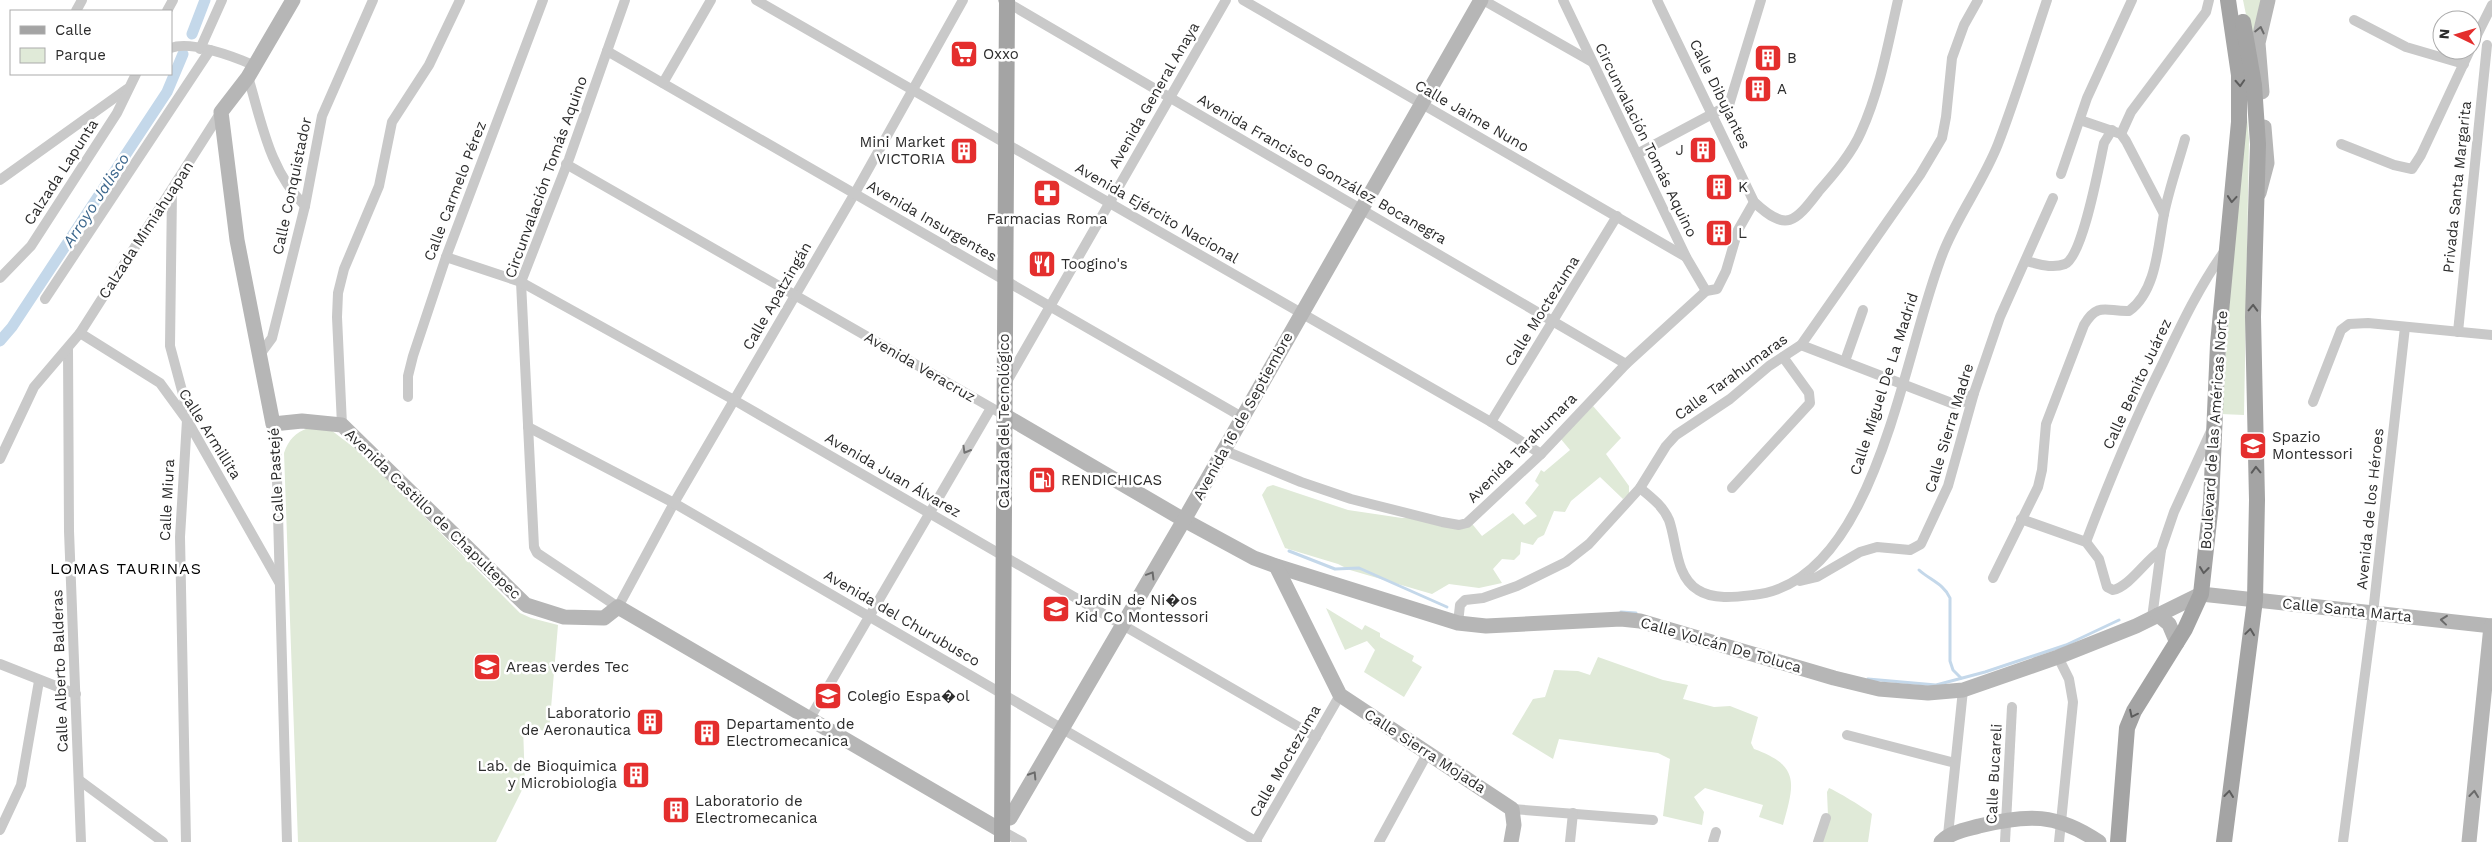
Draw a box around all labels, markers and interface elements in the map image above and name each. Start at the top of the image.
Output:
legend [10,10,172,75]
north arrow [2432,10,2482,60]
street label: Avenida General Anaya [1105,18,1203,171]
text: Calle [55,21,92,39]
one-way arrow [2254,25,2265,34]
text: N [2436,28,2452,40]
street label: Calle Dibujantes [1686,36,1754,152]
supermarket icon: Oxxo [949,39,979,69]
street label: Circunvalación Tomás Aquino [1591,40,1701,240]
building icon: B [1753,43,1783,73]
place label: Oxxo [983,45,1019,63]
text: Parque [55,46,106,64]
place label: B [1787,49,1797,67]
street label: Circunvalación Tomás Aquino [501,73,591,281]
building icon: A [1743,74,1773,104]
street label: Calle Jaime Nuno [1412,76,1532,156]
one-way arrow [2234,79,2245,87]
place label: A [1777,80,1787,98]
street label: Avenida Francisco González Bocanegra [1194,90,1450,248]
street label: Privada Santa Margarita [2439,100,2475,274]
street label: Calzada Lapunta [20,115,102,228]
street label: Calle Conquistador [269,116,315,256]
street label: Calle Carmelo Pérez [420,118,490,264]
place label: Mini Market VICTORIA [860,133,946,168]
building icon: J [1688,135,1718,165]
building icon: Mini Market VICTORIA [949,136,979,166]
place label: J [1676,141,1684,159]
water label: Arroyo Jalisco [58,150,133,251]
street label: Calzada Mimiahuapan [95,158,197,302]
street label: Avenida Ejército Nacional [1072,159,1242,267]
building icon: K [1704,172,1734,202]
street label: Avenida Insurgentes [864,176,1000,266]
pharmacy icon: Farmacias Roma [1032,178,1062,208]
place label: K [1738,178,1748,196]
one-way arrow [2227,195,2238,203]
place label: Farmacias Roma [986,210,1108,228]
building icon: L [1704,218,1734,248]
place label: L [1738,224,1747,242]
street label: Calle Apatzingán [739,239,815,353]
restaurant icon: Toogino's [1027,249,1057,279]
street label: Calle Moctezuma [1501,252,1584,370]
place label: Toogino's [1061,255,1128,273]
street label: Calle Miguel De La Madrid [1846,291,1922,477]
one-way arrow [2248,304,2258,312]
street label: Boulevard de las Américas Norte [2197,310,2231,550]
street label: Calle Benito Juárez [2099,316,2175,452]
street label: Avenida Veracruz [861,328,979,406]
street label: Avenida 16 de Septiembre [1189,329,1297,503]
street label: Calle Tarahumaras [1671,330,1791,424]
street label: Calzada del Tecnológico [995,333,1013,509]
street label: Calle Sierra Madre [1921,361,1977,495]
street label: Calle Armillita [175,385,245,483]
street label: Avenida Tarahumara [1463,389,1581,507]
street label: Avenida Castillo de Chapultepec [341,425,525,603]
street label: Calle Pastejé [265,427,287,523]
street label: Avenida de los Héroes [2353,427,2387,591]
place label: Spazio Montessori [2272,428,2353,463]
street label: Avenida Juan Álvarez [822,429,964,521]
school or university icon: Spazio Montessori [2238,431,2268,461]
one-way arrow [963,445,973,454]
street label: Calle Miura [156,458,178,542]
fuel station icon: RENDICHICAS [1027,465,1057,495]
one-way arrow [2250,466,2261,474]
place label: RENDICHICAS [1061,471,1162,489]
district label: LOMAS TAURINAS [50,559,202,578]
street label: Avenida del Churubusco [821,566,983,670]
one-way arrow [2199,567,2210,575]
one-way arrow [1145,571,1155,580]
street label: Calle Alberto Balderas [48,589,72,753]
place label: JardiN de Ni�os Kid Co Montessori [1075,591,1209,626]
school or university icon: JardiN de Ni�os Kid Co Montessori [1041,594,1071,624]
street label: Calle Santa Marta [2281,594,2413,626]
street label: Calle Volcán De Toluca [1639,613,1804,677]
one-way arrow [2439,615,2447,626]
one-way arrow [2244,628,2255,636]
school or university icon: Areas verdes Tec [472,652,502,682]
place label: Areas verdes Tec [506,658,629,676]
school or university icon: Colegio Espa�ol [813,681,843,711]
place label: Colegio Espa�ol [847,687,970,705]
street label: Calle Moctezuma [1246,701,1325,820]
place label: Laboratorio de Aeronautica [521,704,632,739]
street label: Calle Sierra Mojada [1361,705,1490,797]
building icon: Laboratorio de Aeronautica [635,707,665,737]
one-way arrow [2129,709,2139,718]
place label: Departamento de Electromecanica [726,715,854,750]
building icon: Departamento de Electromecanica [692,718,722,748]
street label: Calle Bucareli [1982,723,2006,825]
place label: Lab. de Bioquimica y Microbiologia [478,757,618,792]
building icon: Lab. de Bioquimica y Microbiologia [621,760,651,790]
one-way arrow [1027,771,1037,780]
one-way arrow [2223,789,2234,797]
one-way arrow [2468,789,2479,797]
place label: Laboratorio de Electromecanica [695,792,818,827]
building icon: Laboratorio de Electromecanica [661,795,691,825]

